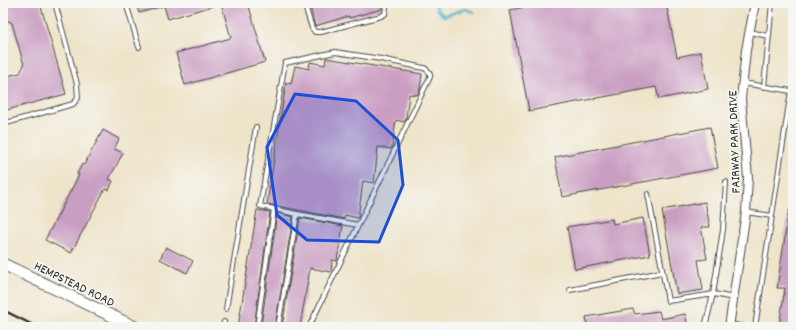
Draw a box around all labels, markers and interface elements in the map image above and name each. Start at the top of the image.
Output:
street label: FAIRWAY PARK DRIVE [724,90,747,194]
street label: HEMPSTEAD ROAD [31,258,118,313]

